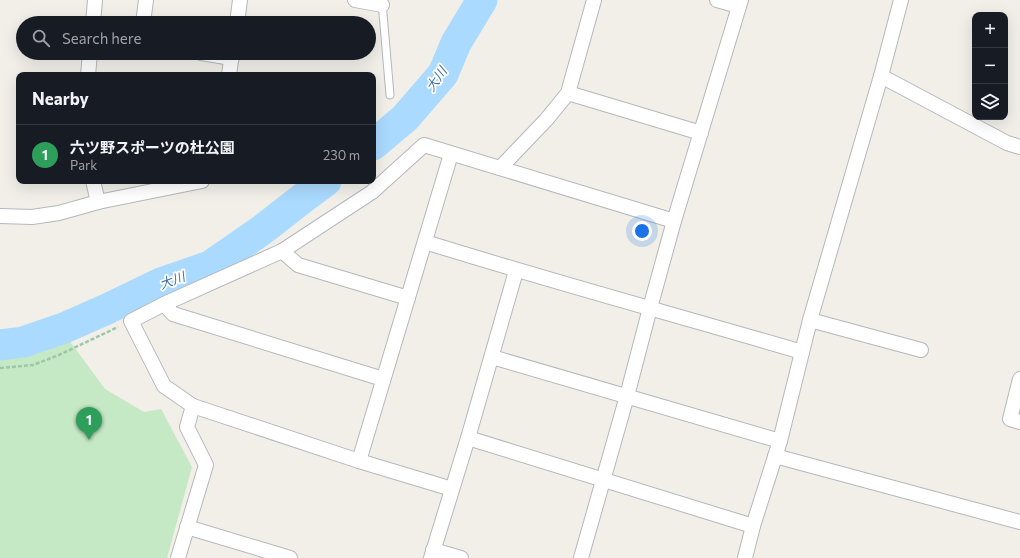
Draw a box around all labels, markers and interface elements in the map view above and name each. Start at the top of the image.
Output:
map controls [972,12,1008,120]
button: + [972,12,1008,48]
search box [16,16,376,60]
icon: search [30,27,52,49]
text: Search here [62,29,141,47]
button: − [972,48,1008,84]
water label: 大川 [422,62,451,94]
button: layers [972,84,1008,120]
text: Nearby [32,88,89,109]
text: 六ツ野スポーツの杜公園 [70,138,235,156]
text: 1 [42,147,48,163]
text: 230 m [323,147,360,163]
text: Park [70,157,97,173]
your location [632,221,652,241]
water label: 大川 [157,267,189,292]
pin: 1 [76,407,102,440]

